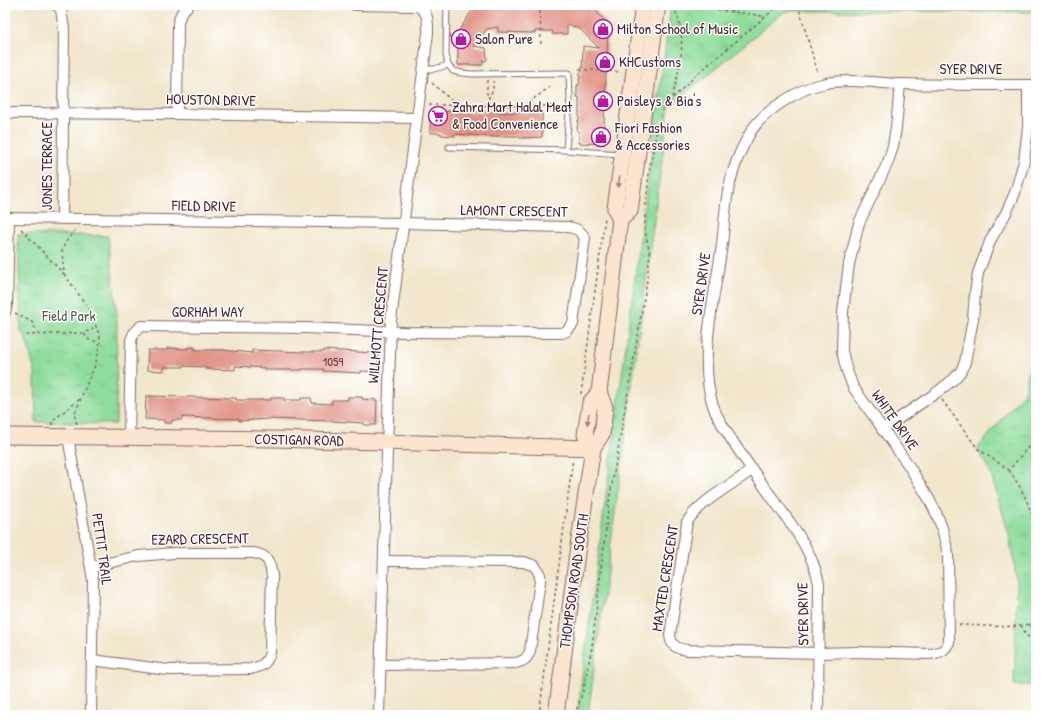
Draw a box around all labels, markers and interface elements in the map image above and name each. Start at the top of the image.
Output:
shop icon: Milton School of Music [592,18,614,40]
place label: Milton School of Music [617,18,738,39]
shop icon: Salon Pure [450,28,472,50]
place label: Salon Pure [475,28,533,49]
shop icon: KHCustoms [594,51,616,73]
place label: KHCustoms [619,51,681,72]
street label: SYER DRIVE [940,58,1003,79]
street label: HOUSTON DRIVE [166,88,256,111]
shop icon: Paisleys & Bia's [592,90,614,112]
place label: Paisleys & Bia's [617,90,701,111]
place label: Zahra Mart Halal Meat & Food Convenience [452,96,573,134]
supermarket icon: Zahra Mart Halal Meat & Food Convenience [427,105,449,127]
place label: Fiori Fashion & Accessories [614,117,690,155]
street label: JONES TERRACE [36,121,57,210]
shop icon: Fiori Fashion & Accessories [590,126,612,148]
one-way arrow [616,176,622,188]
street label: FIELD DRIVE [171,194,237,217]
street label: LAMONT CRESCENT [460,199,569,222]
street label: SYER DRIVE [686,251,715,317]
street label: WILLMOTT CRESCENT [362,265,393,384]
street label: GORHAM WAY [172,301,244,322]
park label: Field Park [41,305,96,326]
house number: 1059 [323,352,344,370]
street label: WHITE DRIVE [867,385,924,454]
one-way arrow [585,413,591,425]
street label: COSTIGAN ROAD [254,428,345,451]
street label: PETTIT TRAIL [87,512,118,587]
street label: THOMPSON ROAD SOUTH [554,512,593,650]
street label: MAXTED CRESCENT [646,522,683,633]
street label: EZARD CRESCENT [151,527,250,550]
street label: SYER DRIVE [791,582,814,646]

